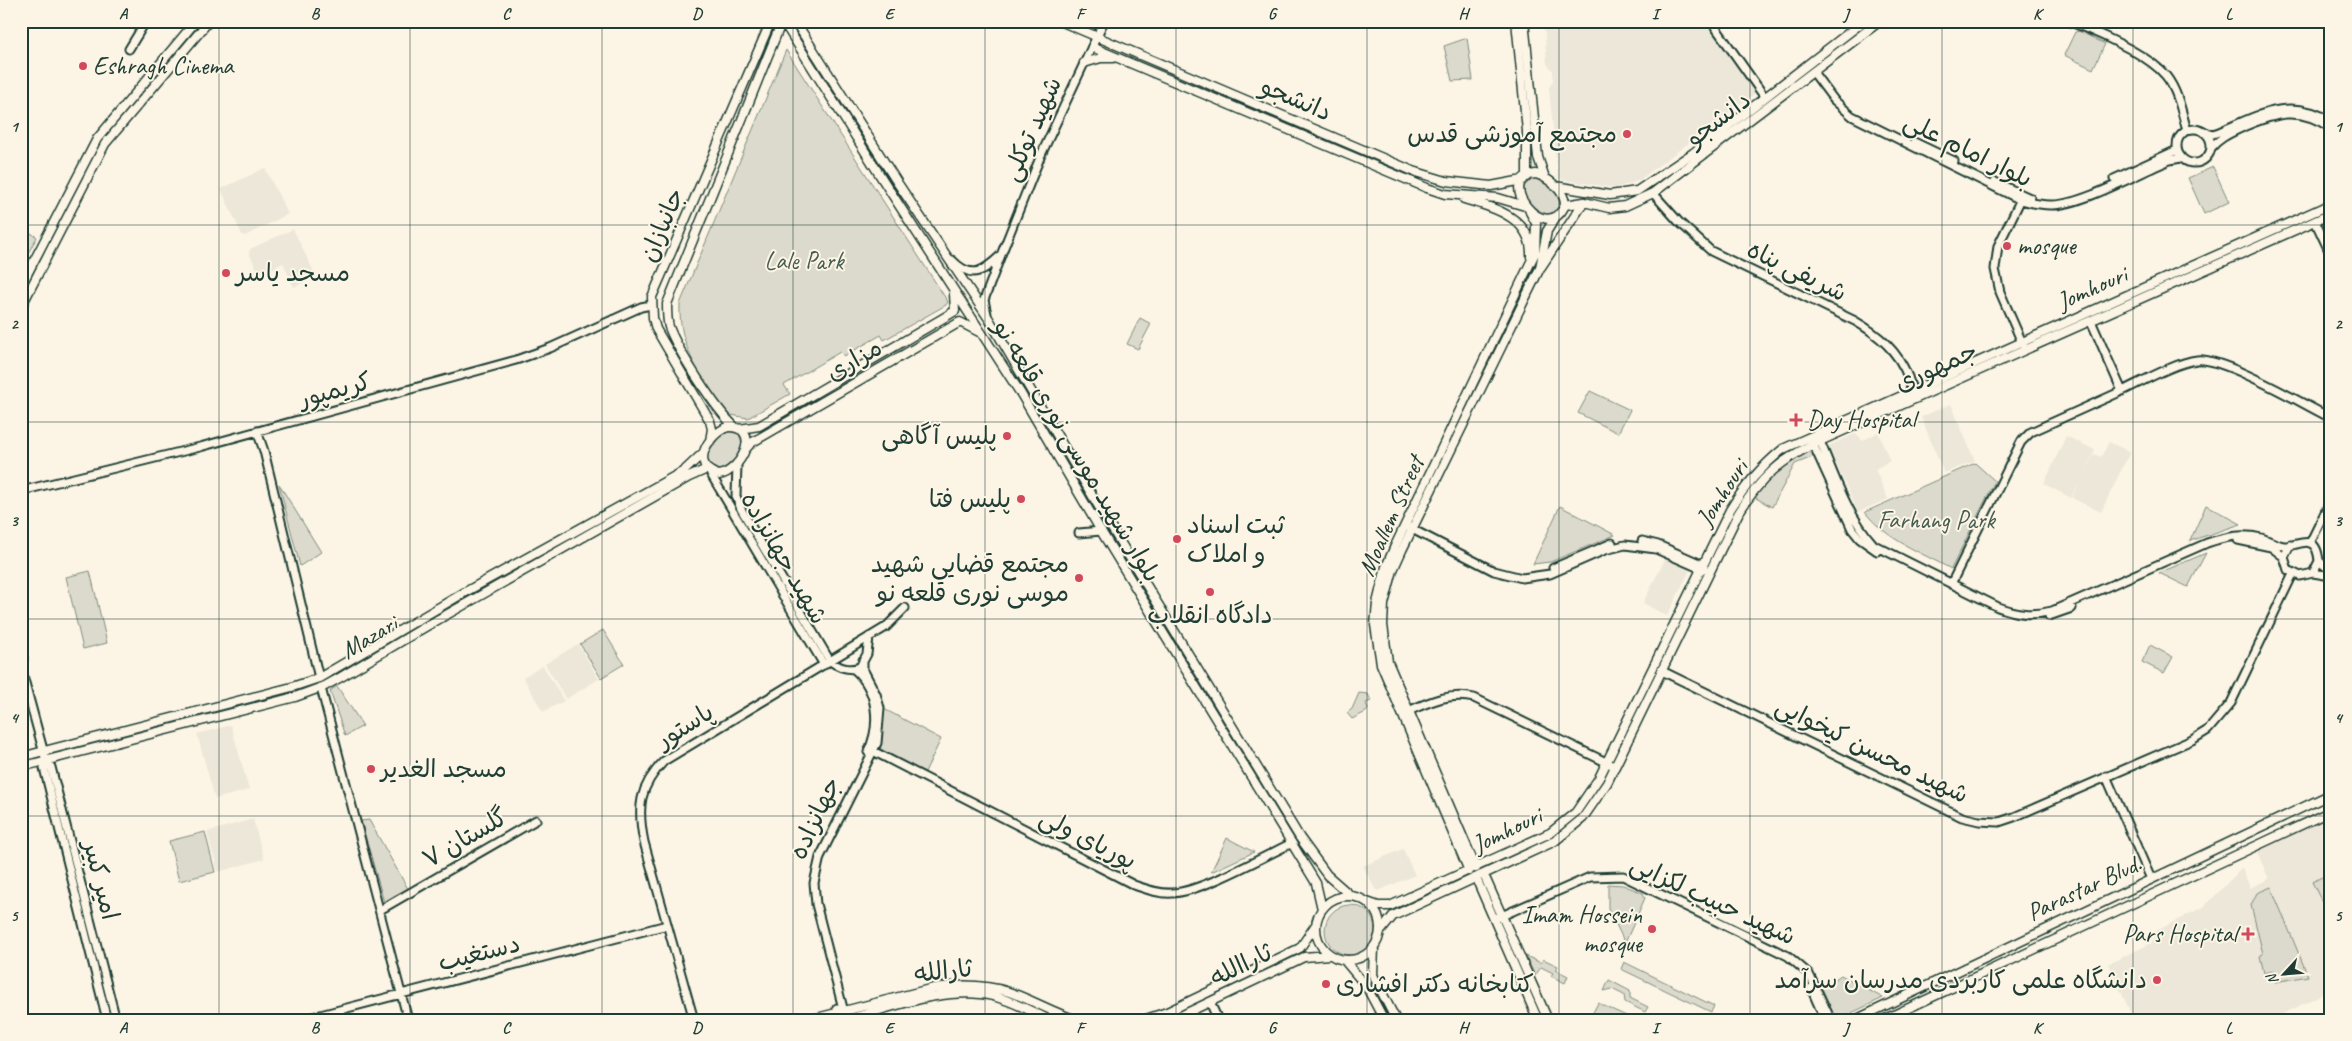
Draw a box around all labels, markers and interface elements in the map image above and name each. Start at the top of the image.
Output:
text: A [119,4,129,24]
text: B [311,4,321,24]
text: C [502,4,512,24]
text: D [692,4,703,24]
text: E [885,4,896,24]
text: F [1076,4,1087,24]
text: G [1268,4,1278,24]
text: H [1458,4,1470,24]
text: I [1652,4,1662,24]
text: J [1842,4,1851,24]
text: K [2033,4,2045,24]
text: L [2226,4,2234,24]
place label: Eshragh Cinema [93,50,235,82]
marker: Eshragh Cinema [77,60,89,72]
street label: دانشجو [1255,69,1336,128]
street label: شهید توکلی [995,72,1069,186]
street label: دانشجو [1678,84,1757,155]
street label: بلوار امام علی [1898,105,2037,197]
text: 1 [10,117,19,137]
text: 1 [2334,117,2343,137]
place label: مجتمع آموزشی قدس [1407,118,1617,151]
marker: مجتمع آموزشی قدس [1621,128,1633,140]
street label: جانبازان [632,183,692,267]
place label: mosque [2017,230,2078,262]
street label: شریفی پناه [1742,233,1852,309]
marker: mosque [2001,240,2013,252]
park label: Lale Park [765,245,845,277]
place label: مسجد یاسر [234,257,350,289]
street label: Jomhouri [2051,257,2135,318]
marker: مسجد یاسر [220,267,232,279]
street label: بلوار شهید موسی نوری قلعه نو [985,312,1168,588]
text: 2 [10,314,19,334]
text: 2 [2334,314,2343,334]
street label: مزاری [820,331,888,389]
street label: جمهوری [1890,335,1982,399]
street label: کریمپور [293,365,375,415]
place label: Day Hospital [1807,404,1920,436]
marker: Day Hospital [1789,413,1803,427]
place label: پلیس آگاهی [881,420,997,452]
marker: پلیس آگاهی [1001,430,1013,442]
street label: Moallem Street [1350,448,1433,581]
street label: Jomhouri [1688,451,1757,533]
place label: پلیس فتا [929,483,1011,515]
street label: شهید جهانزاده [733,486,835,630]
marker: پلیس فتا [1015,493,1027,505]
park label: Farhang Park [1877,504,1996,536]
place label: ثبت اسناد و املاک [1187,509,1285,570]
text: 3 [10,511,19,531]
text: 3 [2334,511,2343,531]
marker: ثبت اسناد و املاک [1171,533,1183,545]
place label: مجتمع قضایی شهید موسی نوری قلعه نو [871,548,1069,609]
marker: مجتمع قضایی شهید موسی نوری قلعه نو [1073,572,1085,584]
marker: دادگاه انقلاب [1204,586,1216,598]
place label: دادگاه انقلاب [1147,599,1273,631]
street label: Mazari [335,606,406,666]
street label: شهید محسن کیخوایی [1770,689,1974,811]
street label: پاستور [649,696,720,757]
text: 4 [10,708,19,728]
text: 4 [2334,708,2343,728]
place label: مسجد الغدیر [379,753,507,785]
marker: مسجد الغدیر [365,763,377,775]
street label: جهانزاده [782,771,848,865]
street label: Jomhouri [1466,798,1550,861]
street label: گلستان ۷ [416,801,514,875]
street label: پوریای ولی [1034,801,1142,877]
street label: امیر کبیر [75,835,126,923]
street label: شهید حبیب لکزایی [1625,848,1801,952]
street label: Parastar Blvd. [2022,848,2147,928]
place label: Imam Hossein mosque [1522,899,1644,960]
text: 5 [11,906,20,926]
text: 5 [2335,906,2344,926]
place label: Pars Hospital [2123,918,2242,950]
marker: Imam Hossein mosque [1646,923,1658,935]
street label: دستغیب [435,927,523,979]
marker: Pars Hospital [2241,927,2255,941]
street label: ثاراالله [1205,936,1278,994]
north arrow [2260,948,2310,998]
street label: ثارالله [912,952,974,990]
place label: دانشگاه علمی کاربردی مدرسان سرآمد [1774,964,2147,996]
place label: کتابخانه دکتر افشاری [1336,968,1534,1000]
text: N [2262,970,2282,987]
marker: دانشگاه علمی کاربردی مدرسان سرآمد [2151,974,2163,986]
marker: کتابخانه دکتر افشاری [1320,978,1332,990]
text: A [119,1018,129,1038]
text: B [311,1018,321,1038]
text: C [502,1018,512,1038]
text: D [692,1018,703,1038]
text: E [885,1018,896,1038]
text: F [1076,1018,1087,1038]
text: G [1268,1018,1278,1038]
text: H [1458,1018,1470,1038]
text: I [1652,1018,1662,1038]
text: J [1842,1018,1851,1038]
text: K [2033,1018,2045,1038]
text: L [2226,1018,2234,1038]

